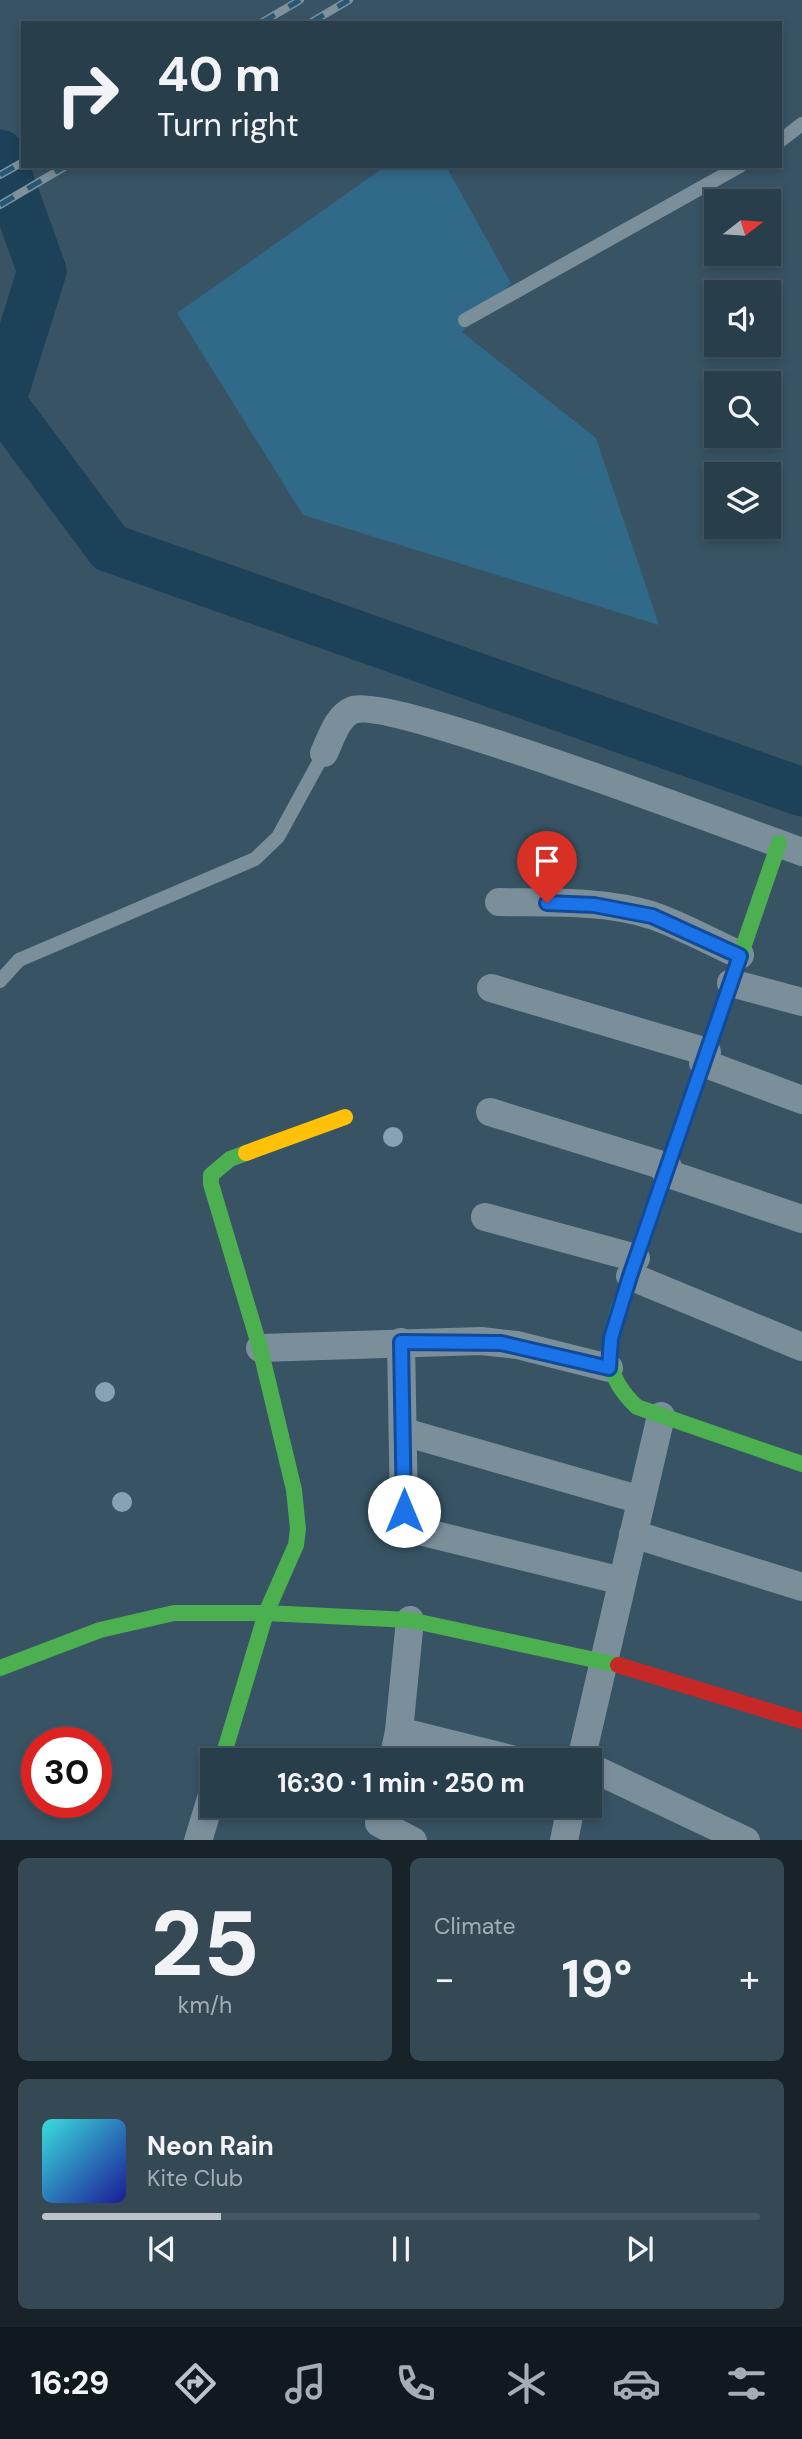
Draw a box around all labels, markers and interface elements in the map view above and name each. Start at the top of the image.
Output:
text: 40 m [157,42,281,106]
icon: right [42,49,133,140]
text: Turn right [157,104,299,146]
north arrow [704,189,780,266]
map controls [704,189,781,539]
button: sound [704,280,781,357]
button: search [704,371,781,448]
button: layers [704,462,781,539]
pin [517,831,577,903]
icon: arrive [528,842,566,880]
position arrow [367,1474,441,1548]
speed limit sign: 30 [21,1727,112,1818]
text: 16:30 · 1 min · 250 m [277,1766,525,1800]
text: 25 [150,1885,260,2003]
text: Climate [434,1911,516,1941]
text: 19° [562,1945,632,2013]
text: − [434,1954,455,2004]
text: + [739,1954,760,2004]
text: km/h [178,1990,232,2020]
text: Neon Rain [147,2129,274,2163]
text: Kite Club [147,2163,243,2193]
icon: previous [143,2230,181,2268]
icon: pause [382,2230,420,2268]
icon: next [621,2230,659,2268]
icon: directions [171,2359,220,2408]
icon: music [281,2359,330,2408]
icon: phone [391,2359,440,2408]
icon: climate [502,2359,551,2408]
icon: car [612,2359,661,2408]
icon: filters [722,2359,771,2408]
text: 16:29 [31,2362,109,2404]

